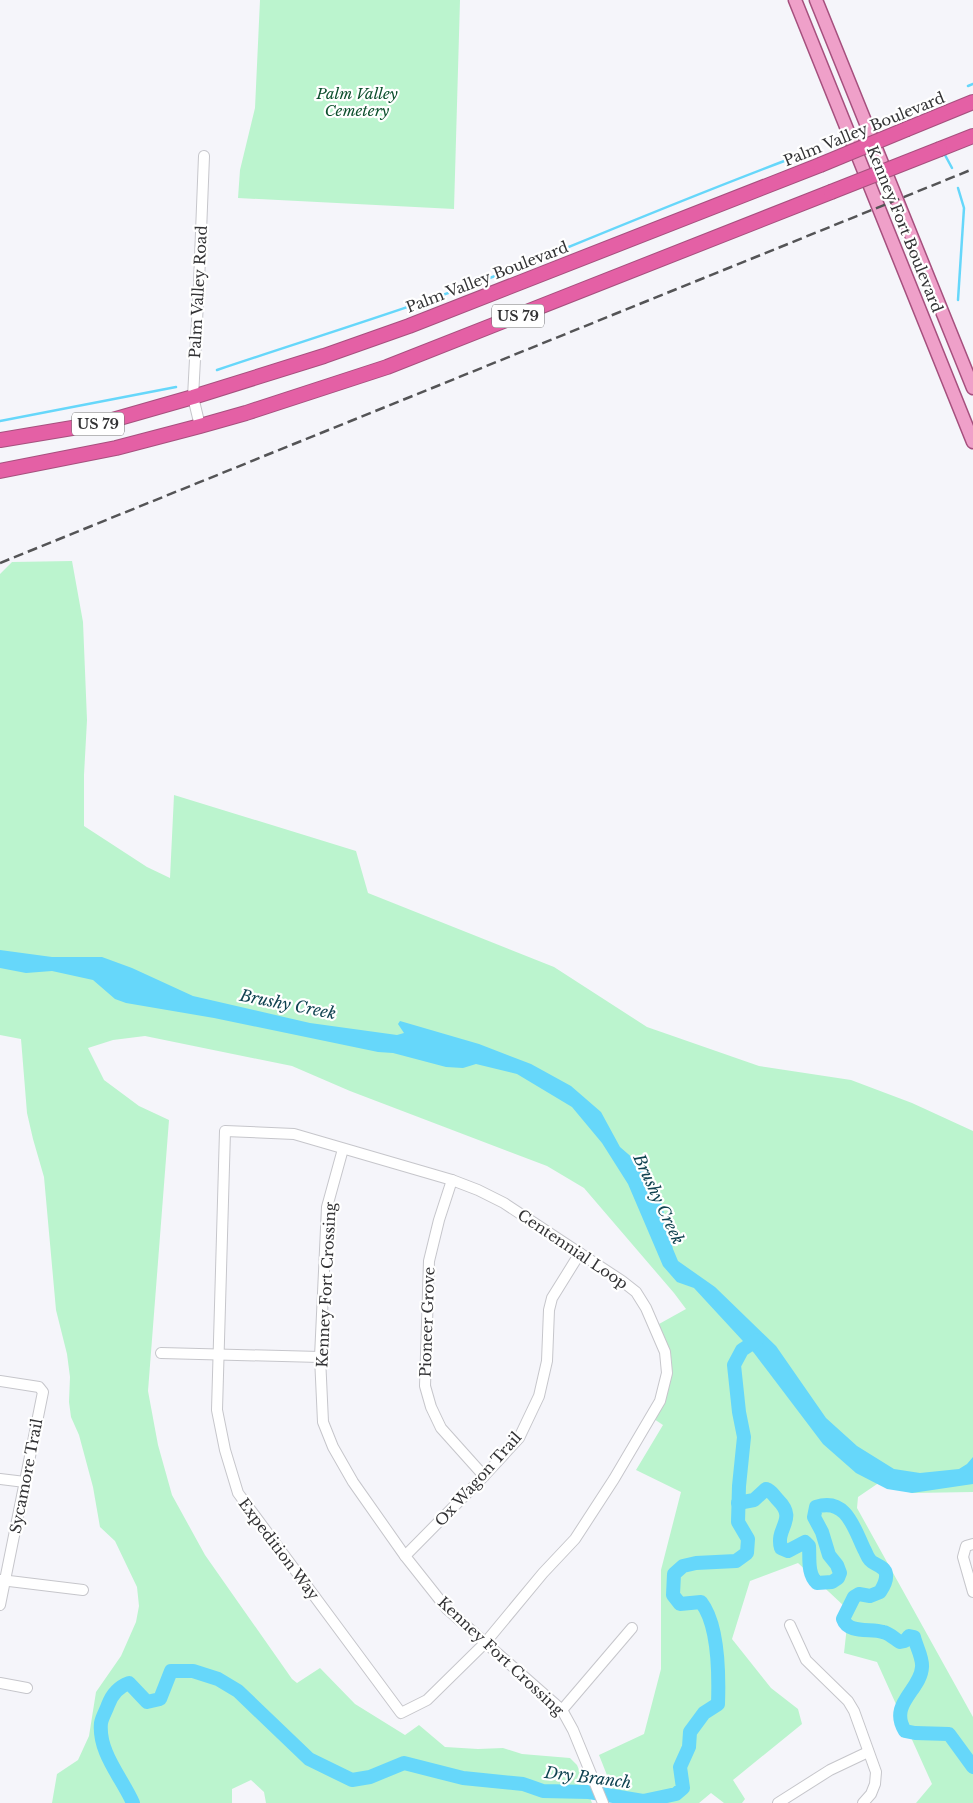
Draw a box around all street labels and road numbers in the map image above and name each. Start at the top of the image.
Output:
street label: Palm Valley Boulevard [781,88,947,170]
street label: Kenney Fort Boulevard [863,143,947,315]
street label: Palm Valley Road [185,225,211,359]
street label: Palm Valley Boulevard [403,237,571,317]
road number: US 79 [492,304,544,328]
road number: US 79 [72,412,124,436]
street label: Kenney Fort Crossing [312,1201,340,1368]
street label: Centennial Loop [514,1205,632,1293]
street label: Pioneer Grove [416,1266,438,1378]
street label: Sycamore Trail [6,1417,46,1535]
street label: Ox Wagon Trail [431,1428,525,1530]
street label: Expedition Way [235,1494,324,1604]
street label: Kenney Fort Crossing [434,1593,569,1720]

